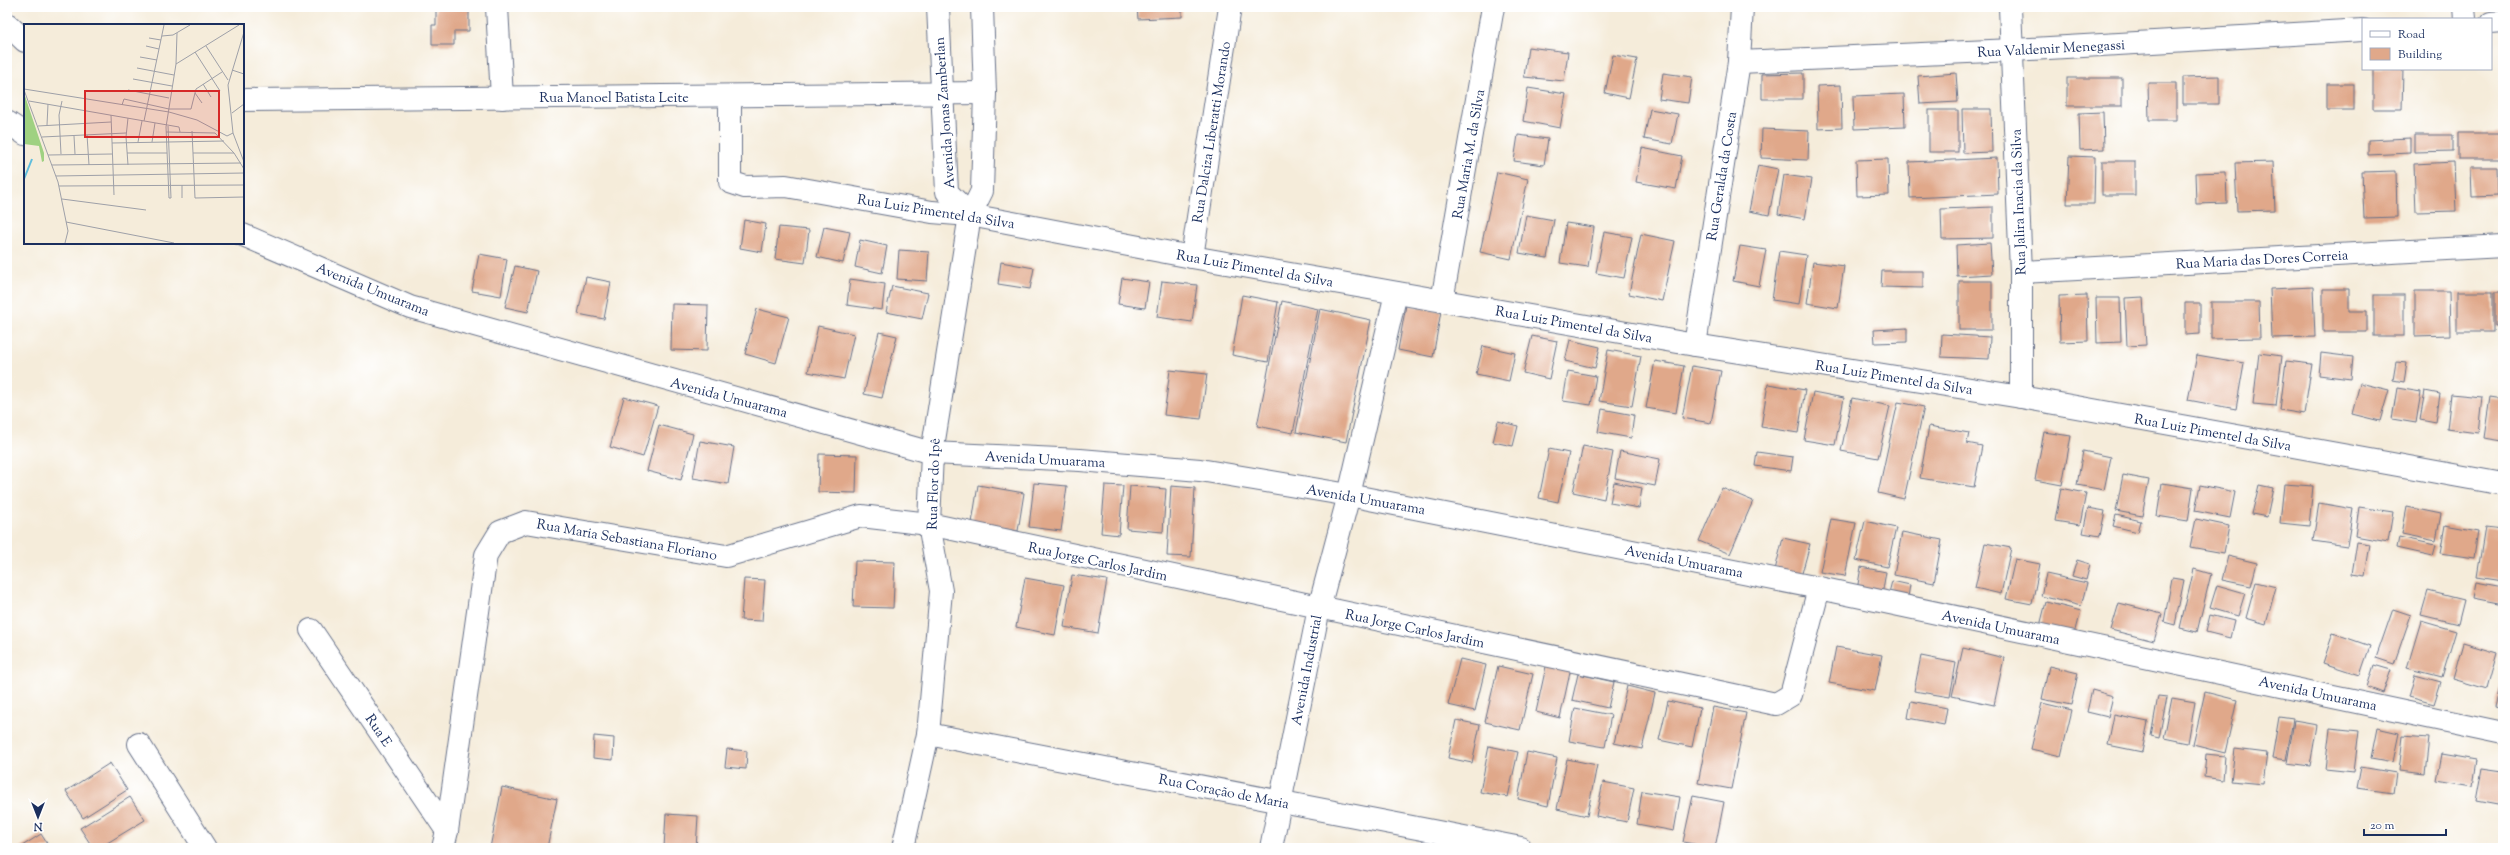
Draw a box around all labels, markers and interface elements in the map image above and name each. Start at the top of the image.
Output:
legend [2362,18,2492,70]
inset map [24,24,244,244]
text: Road [2398,26,2425,44]
street label: Avenida Jonas Zamberlan [931,36,961,190]
street label: Rua Valdemir Menegassi [1977,36,2126,64]
street label: Rua Dalciza Liberatti Morando [1189,40,1237,225]
text: Building [2398,46,2442,64]
street label: Rua Maria M. da Silva [1449,87,1491,221]
street label: Rua Manoel Batista Leite [539,89,689,109]
street label: Rua Geralda da Costa [1703,110,1743,242]
street label: Rua Jalira Inacia da Silva [2007,128,2033,275]
street label: Rua Luiz Pimentel da Silva [856,191,1016,235]
street label: Rua Luiz Pimentel da Silva [1175,246,1335,294]
street label: Rua Maria das Dores Correia [2175,246,2349,276]
street label: Avenida Umuarama [313,259,432,323]
street label: Rua Luiz Pimentel da Silva [1494,302,1654,350]
street label: Rua Luiz Pimentel da Silva [1814,357,1974,401]
street label: Avenida Umuarama [668,374,790,424]
street label: Rua Luiz Pimentel da Silva [2133,410,2293,458]
street label: Rua Flor do Ipê [923,438,947,530]
street label: Avenida Umuarama [984,448,1106,474]
street label: Avenida Umuarama [1305,481,1427,521]
street label: Rua Maria Sebastiana Floriano [535,515,719,567]
street label: Rua Jorge Carlos Jardim [1026,538,1169,588]
street label: Avenida Umuarama [1623,542,1745,584]
street label: Rua Jorge Carlos Jardim [1343,605,1486,655]
street label: Avenida Umuarama [1940,607,2062,651]
street label: Avenida Industrial [1287,613,1328,727]
street label: Avenida Umuarama [2257,673,2379,717]
street label: Rua E [359,711,396,752]
street label: Rua Coração de Maria [1157,771,1291,816]
north arrow [18,797,58,837]
scale bar [2364,811,2446,837]
text: 20 m [2370,817,2395,835]
text: N [33,818,43,834]

